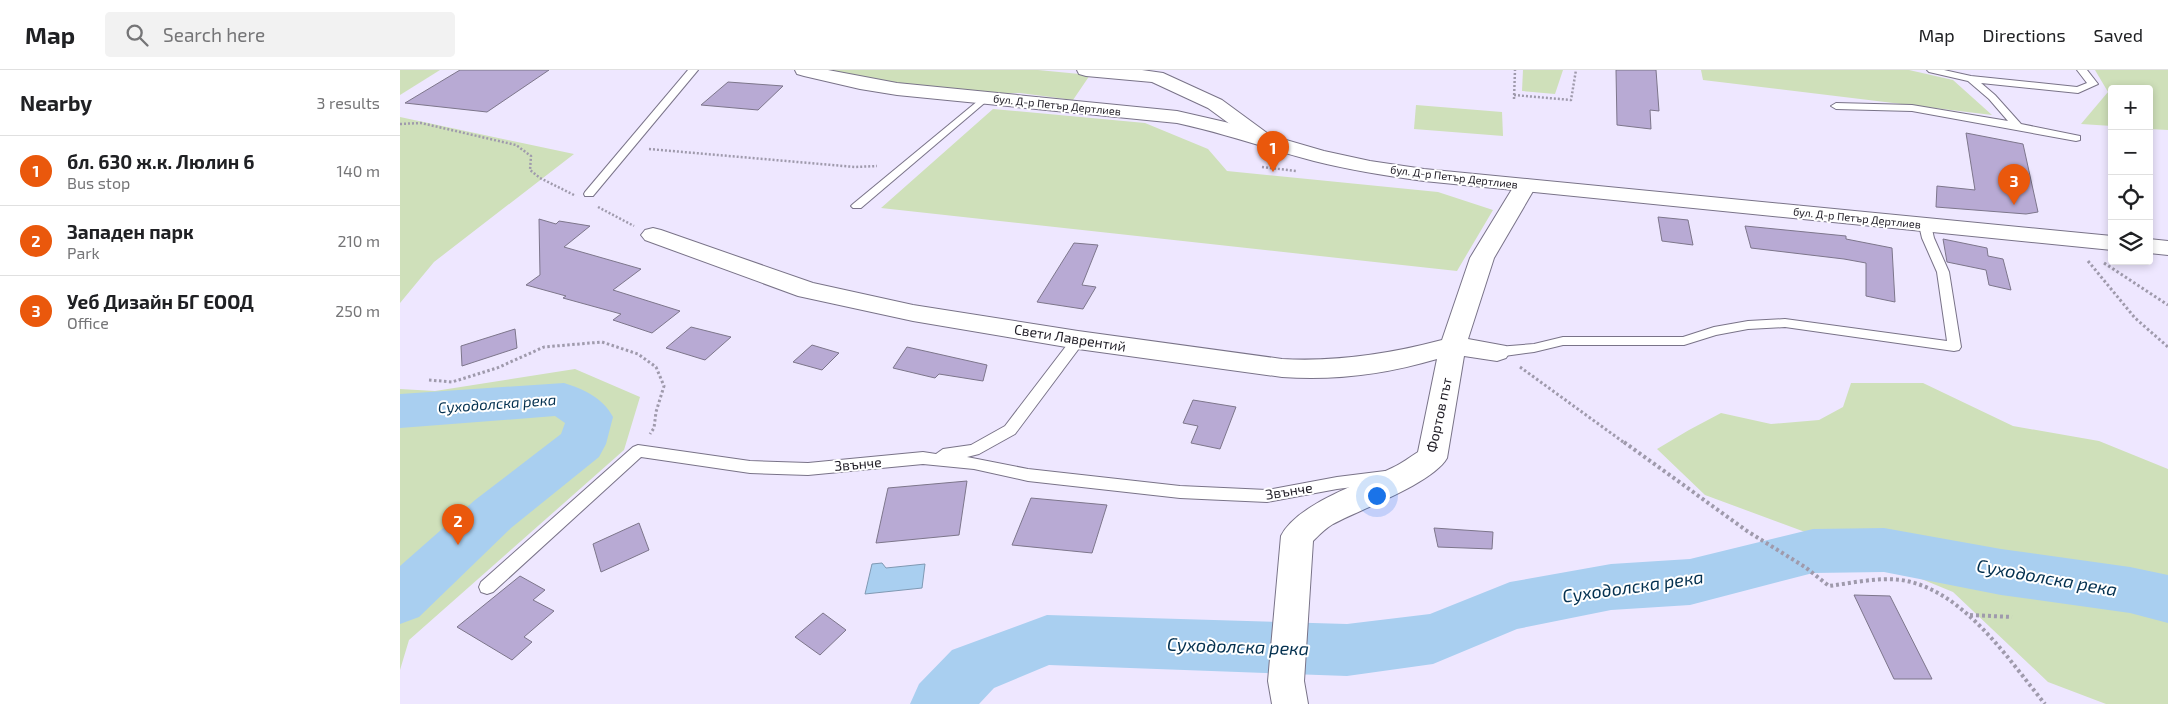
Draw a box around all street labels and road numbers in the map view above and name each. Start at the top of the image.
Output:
street label: бул. Д-р Петър Дертлиев [992,91,1122,119]
street label: бул. Д-р Петър Дертлиев [1389,162,1519,192]
street label: бул. Д-р Петър Дертлиев [1792,204,1922,232]
street label: Свети Лаврентий [1013,320,1127,355]
street label: Фортов път [1422,376,1455,454]
street label: Звънче [834,453,882,474]
street label: Звънче [1264,478,1314,503]

